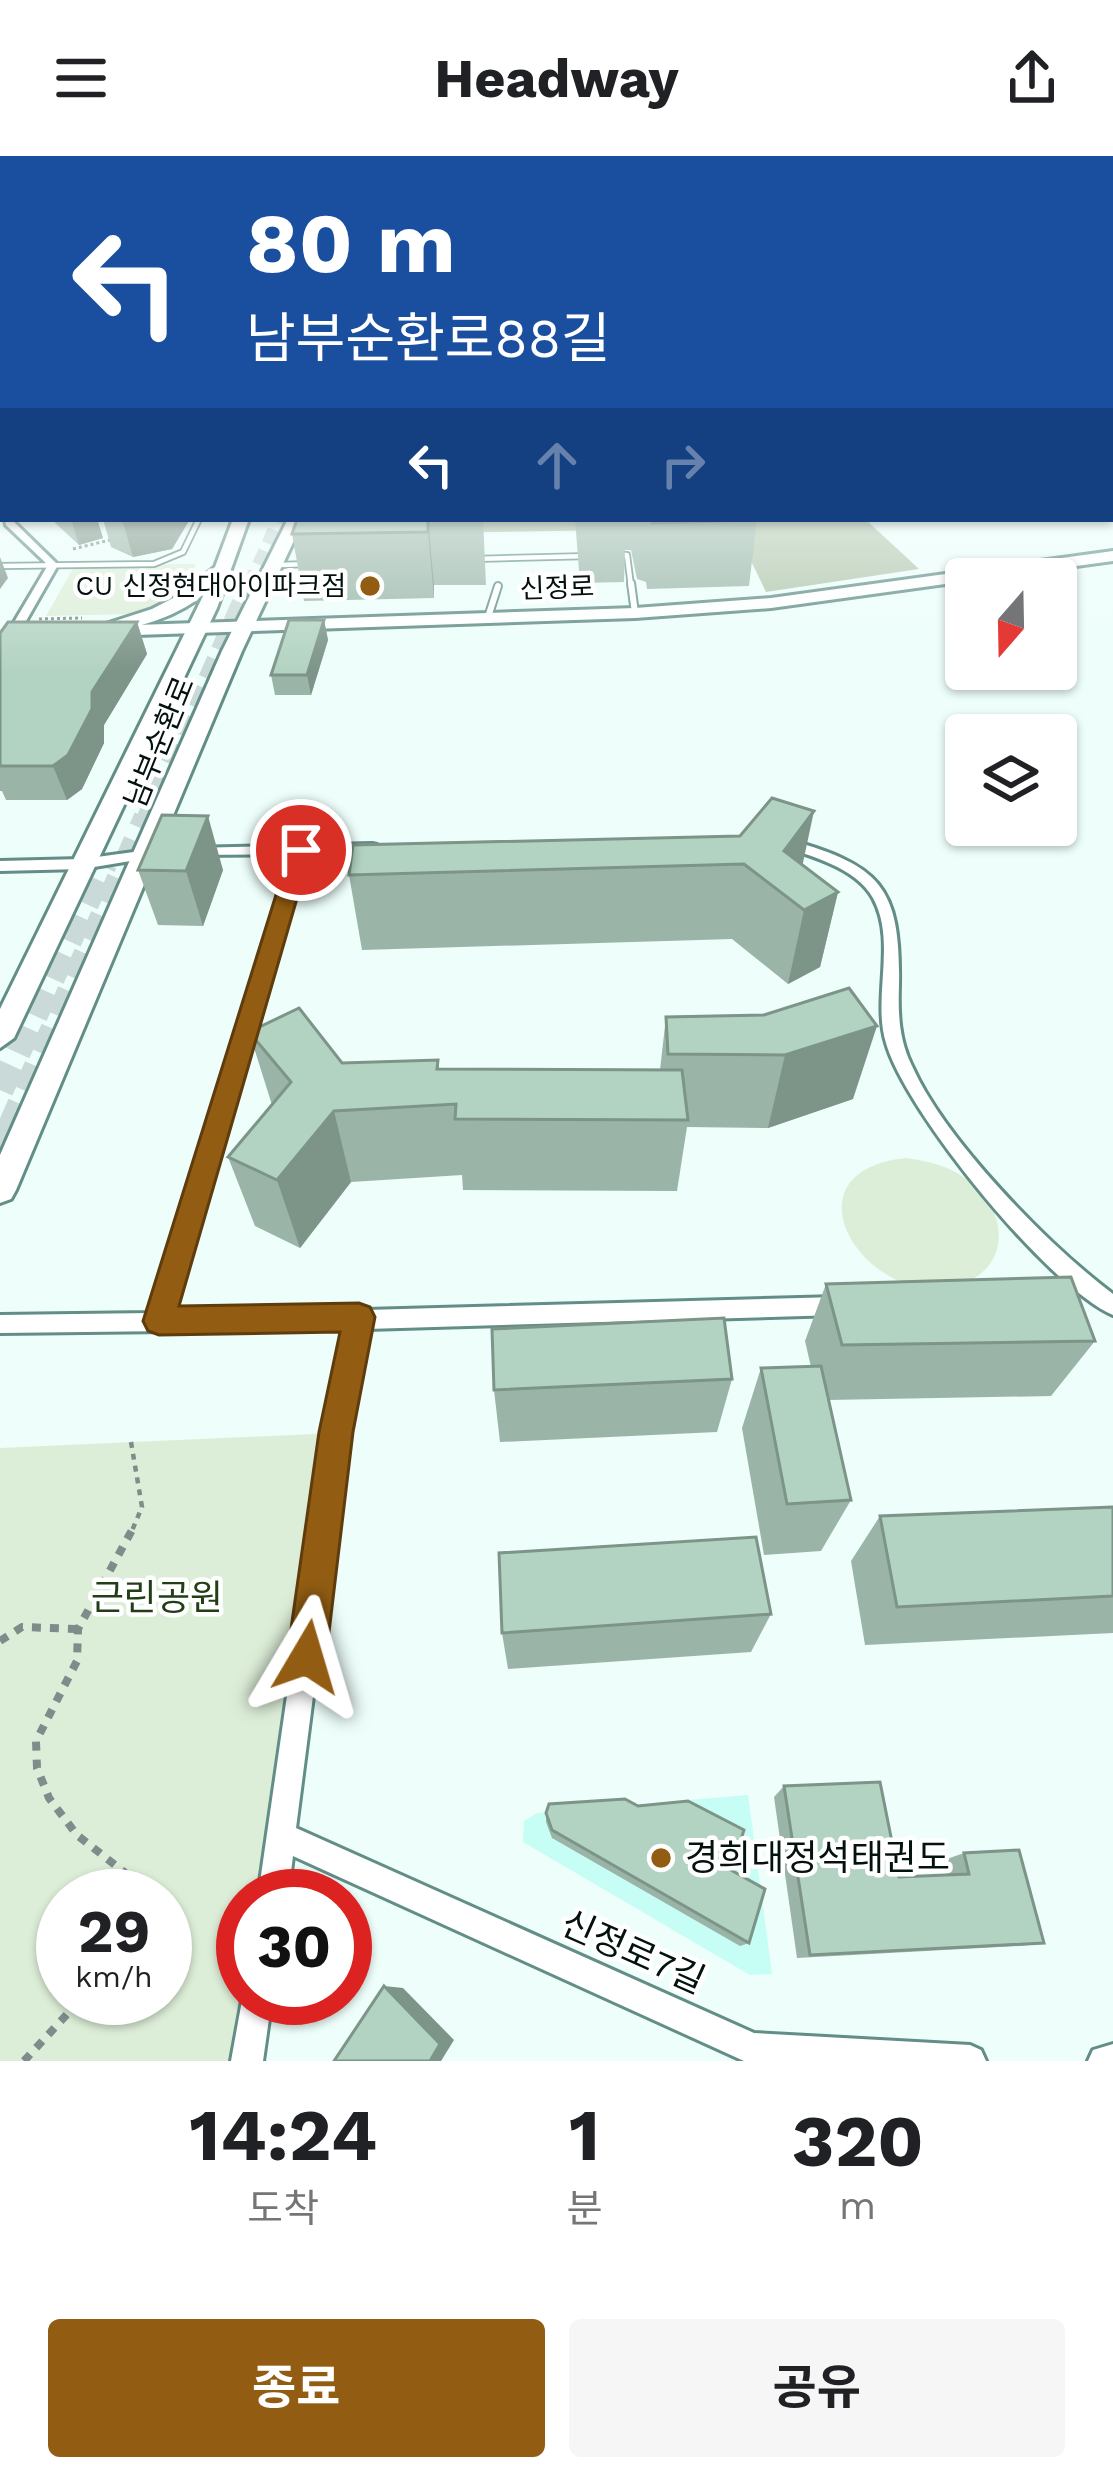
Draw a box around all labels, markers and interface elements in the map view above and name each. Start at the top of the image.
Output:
icon: menu [48,45,114,111]
icon: share [999,45,1065,111]
text: Headway [434,47,679,110]
text: 80 m [246,194,456,292]
icon: left [48,204,204,360]
text: 남부순환로88길 [246,307,611,370]
icon: left [398,432,464,498]
icon: ahead [524,432,590,498]
icon: right [650,432,716,498]
north arrow [945,558,1077,690]
map controls [945,558,1077,846]
place label: CU 신정현대아이파크점 [76,570,346,602]
street label: 신정로 [519,571,595,605]
marker: CU 신정현대아이파크점 [357,573,383,599]
street label: 남부순환로 [117,671,201,813]
button: layers [945,714,1077,846]
pin [250,799,352,901]
icon: arrive [268,817,334,883]
park label: 근린공원 [91,1577,223,1619]
position arrow [244,1594,370,1720]
place label: 경희대정석태권도 [685,1837,950,1879]
marker: 경희대정석태권도 [648,1845,674,1871]
speed limit sign: 30 [216,1869,372,2025]
text: 29 [78,1896,150,1967]
street label: 신정로7길 [555,1902,711,2002]
text: km/h [75,1959,153,1994]
text: 14:24 [189,2093,377,2177]
text: 1 [569,2093,600,2177]
text: 320 [792,2099,924,2183]
text: m [839,2183,876,2228]
text: 도착 [247,2186,319,2231]
text: 분 [566,2186,602,2231]
button: 종료 [48,2319,545,2457]
button: 공유 [569,2319,1065,2457]

